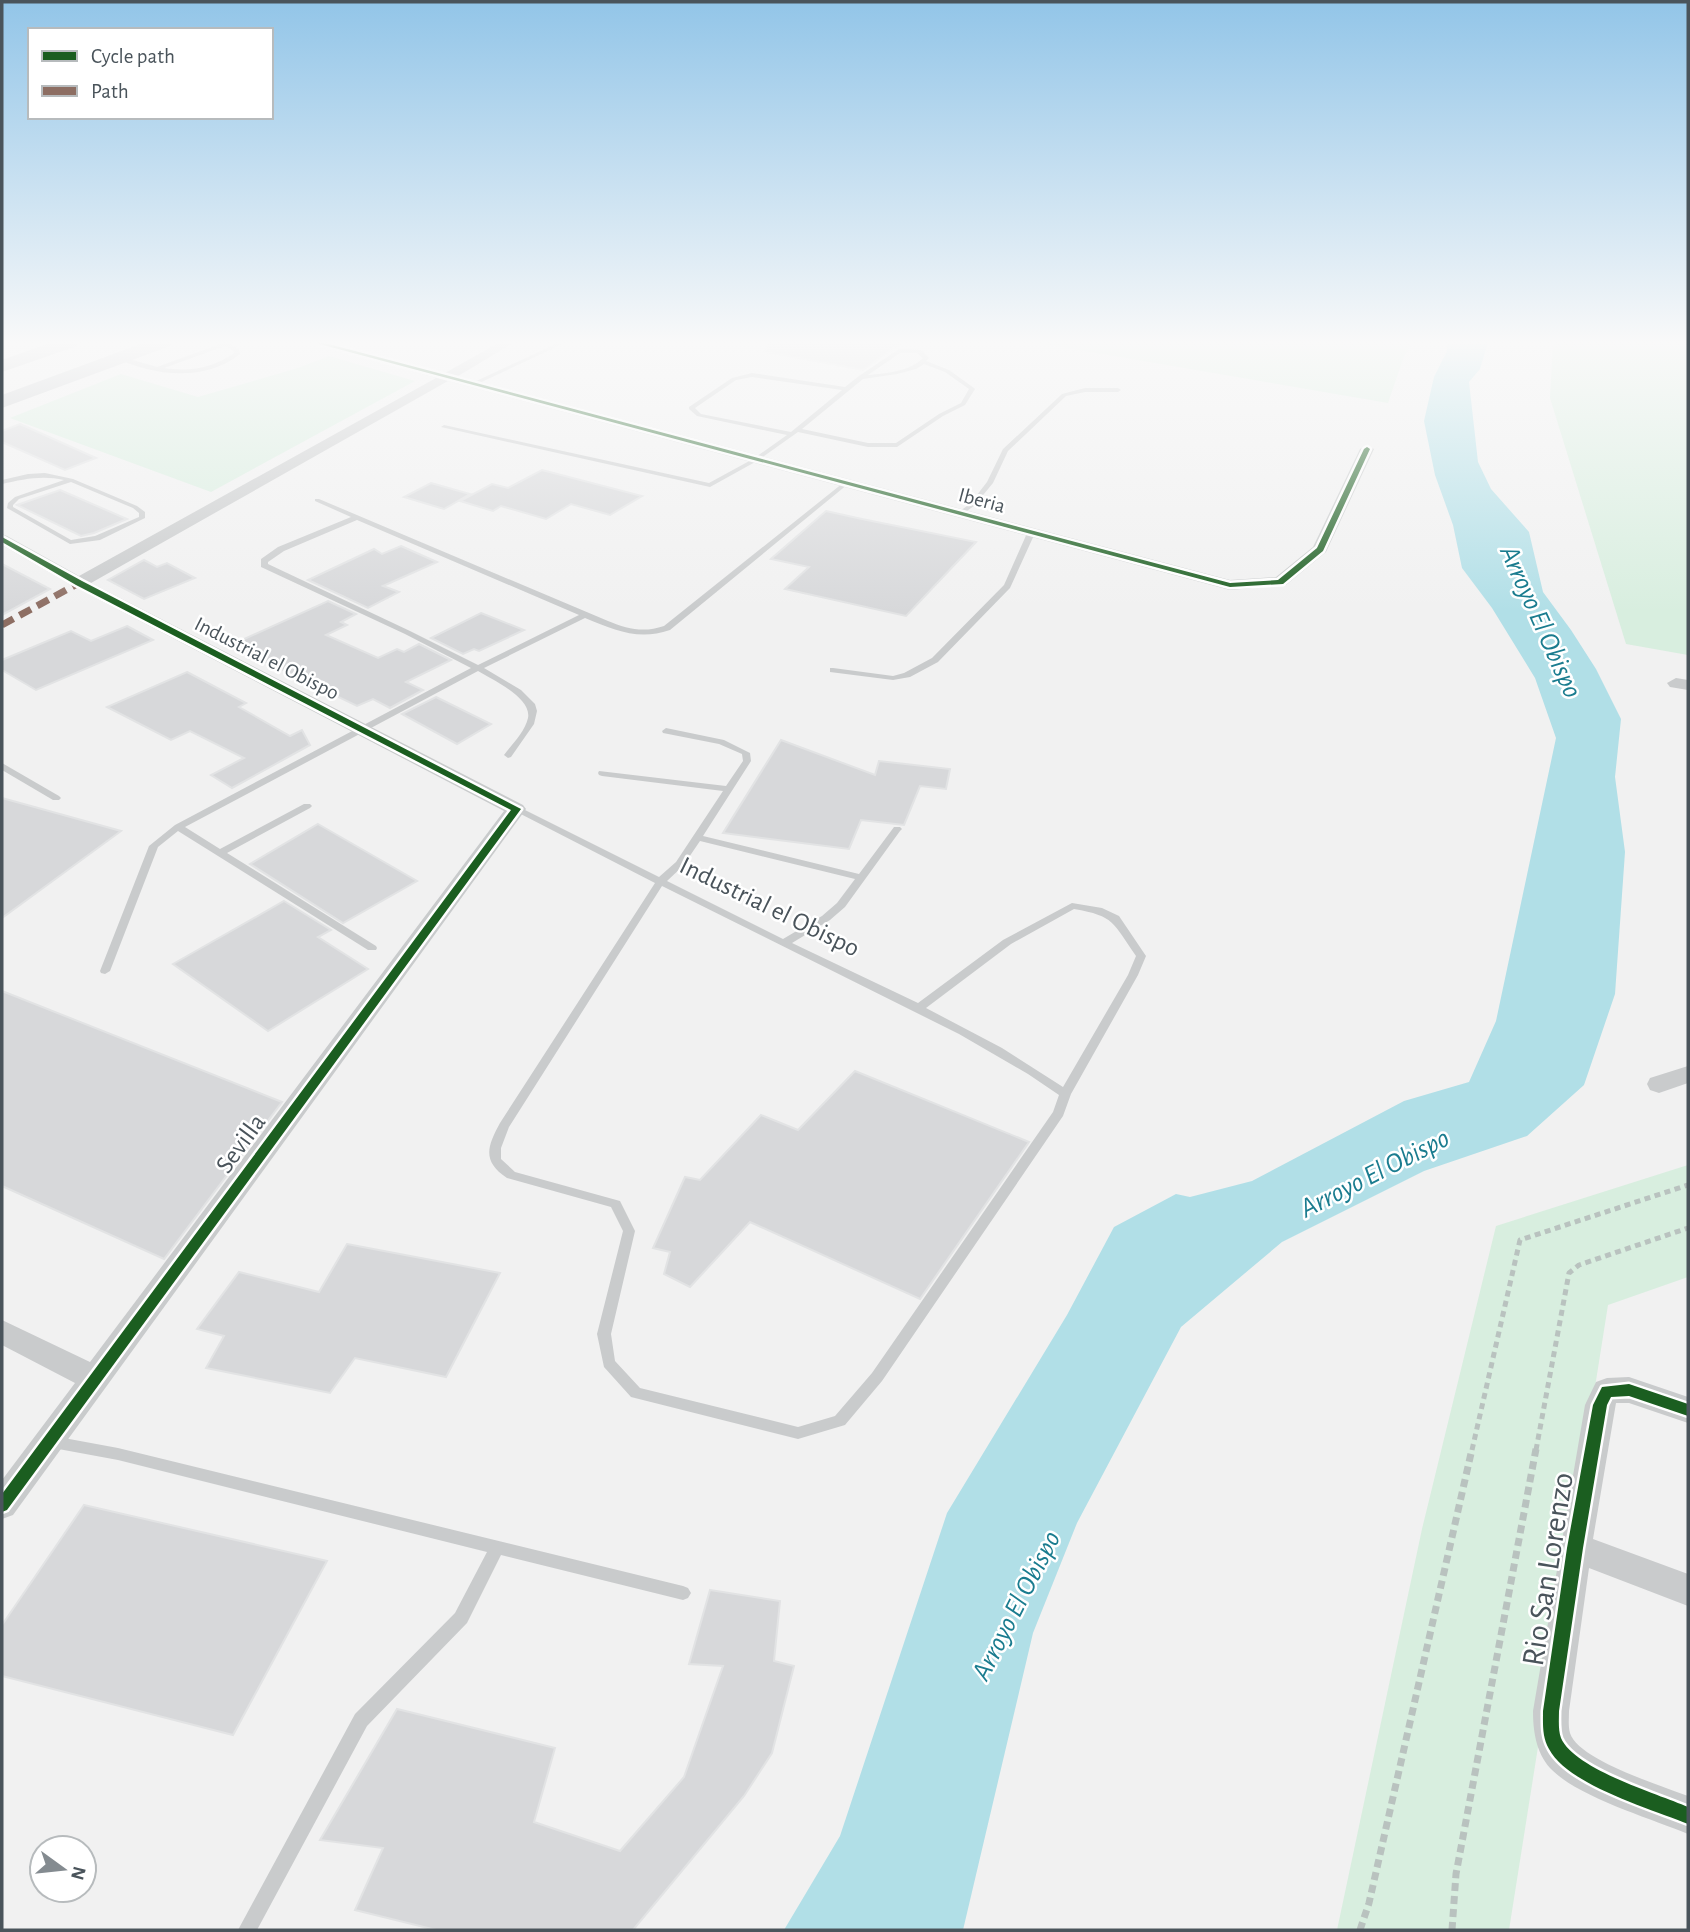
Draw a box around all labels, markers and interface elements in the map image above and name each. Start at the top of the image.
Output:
legend [28,28,273,119]
text: Cycle path [91,46,175,67]
text: Path [91,81,129,102]
street label: Iberia [956,484,1008,517]
water label: Arroyo El Obispo [1494,541,1586,702]
street label: Industrial el Obispo [191,613,342,704]
street label: Industrial el Obispo [675,852,864,962]
street label: Sevilla [211,1109,271,1178]
water label: Arroyo El Obispo [1295,1124,1454,1224]
street label: Rio San Lorenzo [1517,1470,1579,1668]
water label: Arroyo El Obispo [967,1527,1066,1686]
north arrow [28,1834,98,1904]
text: N [67,1864,89,1882]

